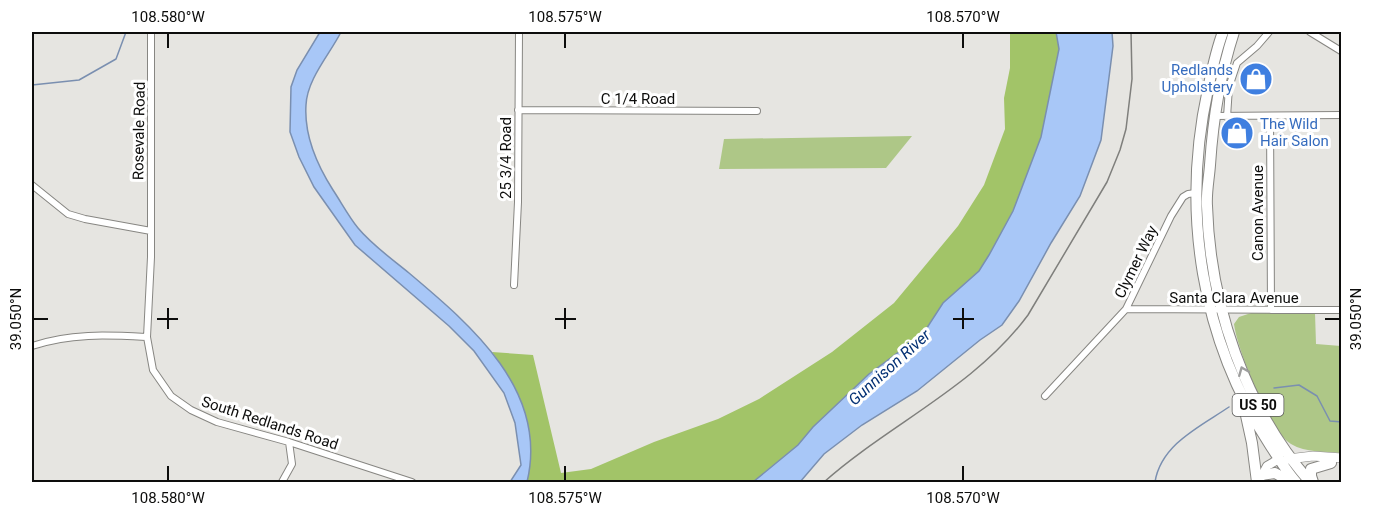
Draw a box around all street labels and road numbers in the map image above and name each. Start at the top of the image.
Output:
street label: Rosevale Road [129,82,149,180]
street label: C 1/4 Road [601,90,675,108]
street label: 25 3/4 Road [497,117,515,199]
street label: Canon Avenue [1249,165,1267,261]
street label: Clymer Way [1111,223,1161,301]
street label: Santa Clara Avenue [1169,289,1299,307]
street label: South Redlands Road [199,392,341,454]
road number: US 50 [1232,394,1284,416]

